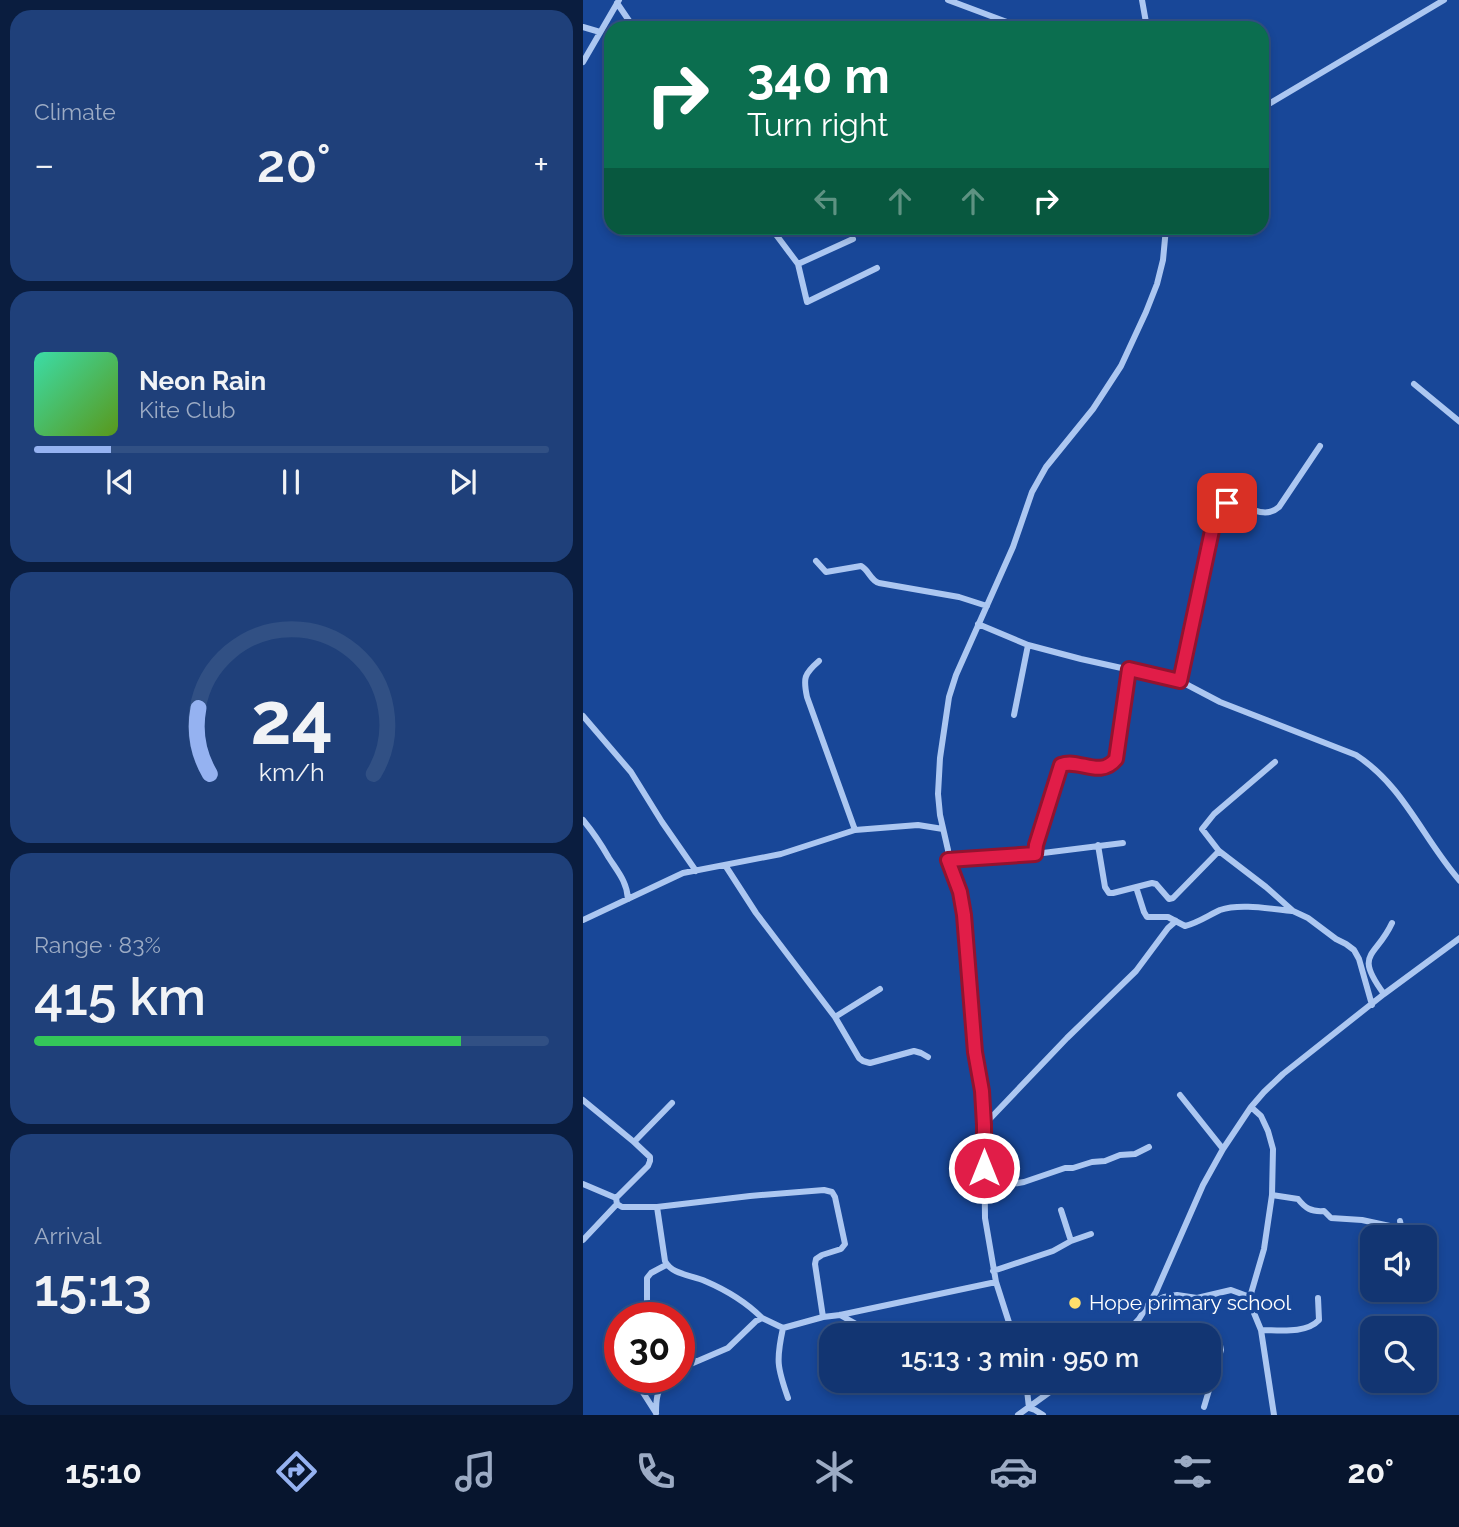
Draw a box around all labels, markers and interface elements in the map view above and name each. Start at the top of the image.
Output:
text: 340 m [747,47,890,104]
icon: right [632,49,723,140]
text: Climate [34,98,116,125]
text: Turn right [747,106,888,143]
text: 20° [257,133,331,194]
text: − [34,142,54,187]
text: + [533,142,549,187]
icon: left [808,182,846,220]
icon: ahead [881,182,919,220]
icon: ahead [954,182,992,220]
icon: right [1027,182,1065,220]
text: Neon Rain [139,366,266,396]
text: Kite Club [139,396,236,423]
icon: previous [101,463,139,501]
icon: pause [272,463,310,501]
icon: next [444,463,482,501]
pin [1197,473,1257,533]
icon: arrive [1208,484,1246,522]
text: 24 [250,676,333,761]
text: km/h [259,756,324,786]
text: Range · 83% [34,931,161,958]
text: 415 km [34,966,206,1027]
position arrow [947,1131,1021,1205]
text: Arrival [34,1222,101,1249]
map controls [1360,1225,1437,1393]
button: sound [1360,1225,1437,1302]
text: 15:13 [34,1257,152,1318]
place label: Hope primary school [1089,1290,1292,1315]
marker: Hope primary school [1067,1295,1083,1311]
speed limit sign: 30 [604,1302,695,1393]
button: search [1360,1316,1437,1393]
text: 15:13 · 3 min · 950 m [901,1343,1139,1373]
icon: directions [272,1447,321,1496]
icon: music [451,1447,500,1496]
icon: phone [631,1447,680,1496]
icon: climate [810,1447,859,1496]
icon: car [989,1447,1038,1496]
icon: filters [1168,1447,1217,1496]
text: 15:10 [65,1453,142,1490]
text: 20° [1348,1453,1394,1490]

